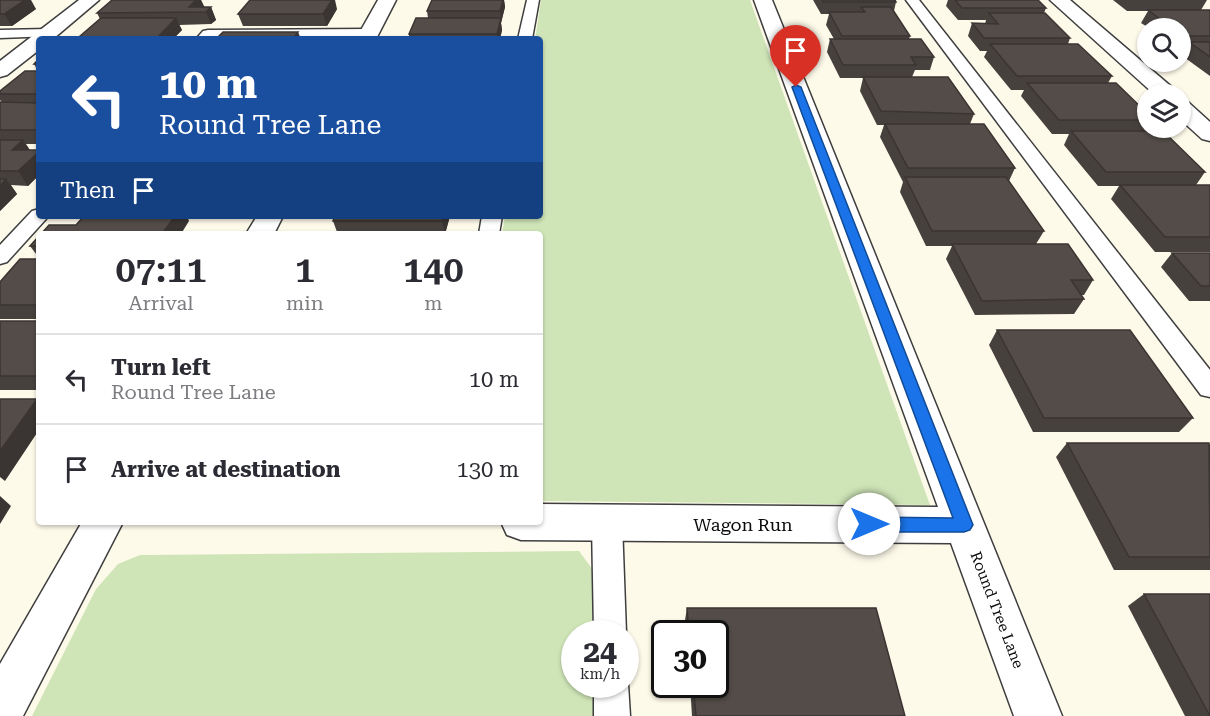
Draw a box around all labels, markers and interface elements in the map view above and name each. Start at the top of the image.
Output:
map controls [1137,18,1191,138]
button: search [1137,18,1191,72]
pin [770,25,821,87]
icon: arrive [779,34,812,67]
text: 10 m [159,59,257,108]
icon: left [60,60,138,138]
button: layers [1137,84,1191,138]
text: Round Tree Lane [159,109,381,141]
icon: arrive [127,174,160,207]
text: Then [60,178,115,203]
text: 07:11 [115,249,207,291]
text: 1 [295,249,315,291]
text: 140 [403,249,464,291]
text: Arrival [129,291,194,315]
text: min [286,291,324,315]
text: m [424,291,442,315]
text: Turn left [111,355,211,380]
icon: left [60,363,93,396]
text: 10 m [469,367,519,392]
text: Round Tree Lane [111,380,276,404]
icon: arrive [60,453,93,486]
text: Arrive at destination [111,457,340,482]
text: 130 m [456,457,519,482]
position arrow [837,492,901,556]
street label: Wagon Run [693,514,793,535]
street label: Round Tree Lane [966,549,1028,671]
speed limit sign: 30 [651,620,729,698]
text: 24 [583,634,617,669]
text: km/h [580,665,620,683]

